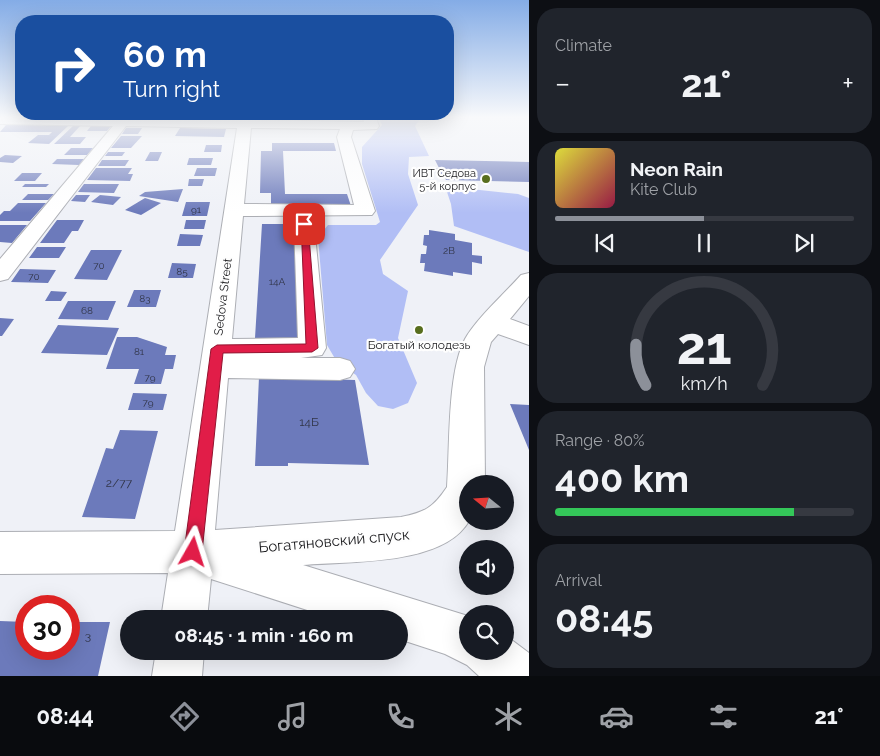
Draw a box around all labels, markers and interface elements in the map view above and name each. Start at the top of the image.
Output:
text: 60 m [123,34,207,75]
icon: right [40,35,105,100]
text: Climate [555,36,612,55]
text: 21° [681,61,731,106]
text: − [555,67,570,100]
text: + [842,67,854,100]
text: Turn right [123,76,220,102]
text: Neon Rain [630,158,723,180]
place label: ИВТ Седова 5-й корпус [412,167,476,193]
marker: ИВТ Седова 5-й корпус [480,173,492,185]
text: Kite Club [630,180,697,199]
pin [283,203,325,245]
house number: 91 [191,204,202,215]
icon: arrive [290,210,318,238]
icon: previous [591,229,619,257]
icon: pause [690,229,718,257]
icon: next [790,229,818,257]
house number: 2В [443,245,455,256]
street label: Sedova Street [211,258,235,336]
house number: 70 [93,260,105,271]
house number: 85 [176,266,188,277]
house number: 70 [28,271,40,282]
house number: 14А [269,276,285,287]
house number: 83 [139,293,151,304]
house number: 68 [81,305,93,316]
text: 21 [677,315,732,376]
marker: Богатый колодезь [413,324,425,336]
place label: Богатый колодезь [368,338,470,352]
house number: 81 [134,346,145,357]
house number: 79 [144,372,156,383]
text: km/h [681,373,728,394]
house number: 79 [142,397,154,408]
house number: 14Б [299,415,319,429]
text: Range · 80% [555,431,645,450]
text: 400 km [555,456,689,501]
north arrow [459,475,514,530]
map controls [459,475,514,660]
house number: 2/77 [106,476,133,490]
position arrow [166,525,218,577]
street label: Богатяновский спуск [258,525,411,557]
button: sound [459,540,514,595]
text: Arrival [555,571,602,590]
speed limit sign: 30 [15,595,80,660]
text: 08:45 [555,596,653,641]
button: search [459,605,514,660]
text: 08:45 · 1 min · 160 m [175,624,353,646]
house number: 3 [85,629,91,643]
icon: directions [167,699,202,734]
icon: music [275,699,310,734]
icon: phone [383,699,418,734]
icon: climate [491,699,526,734]
icon: car [599,699,634,734]
icon: filters [706,699,741,734]
text: 08:44 [36,703,94,729]
text: 21° [814,703,843,729]

